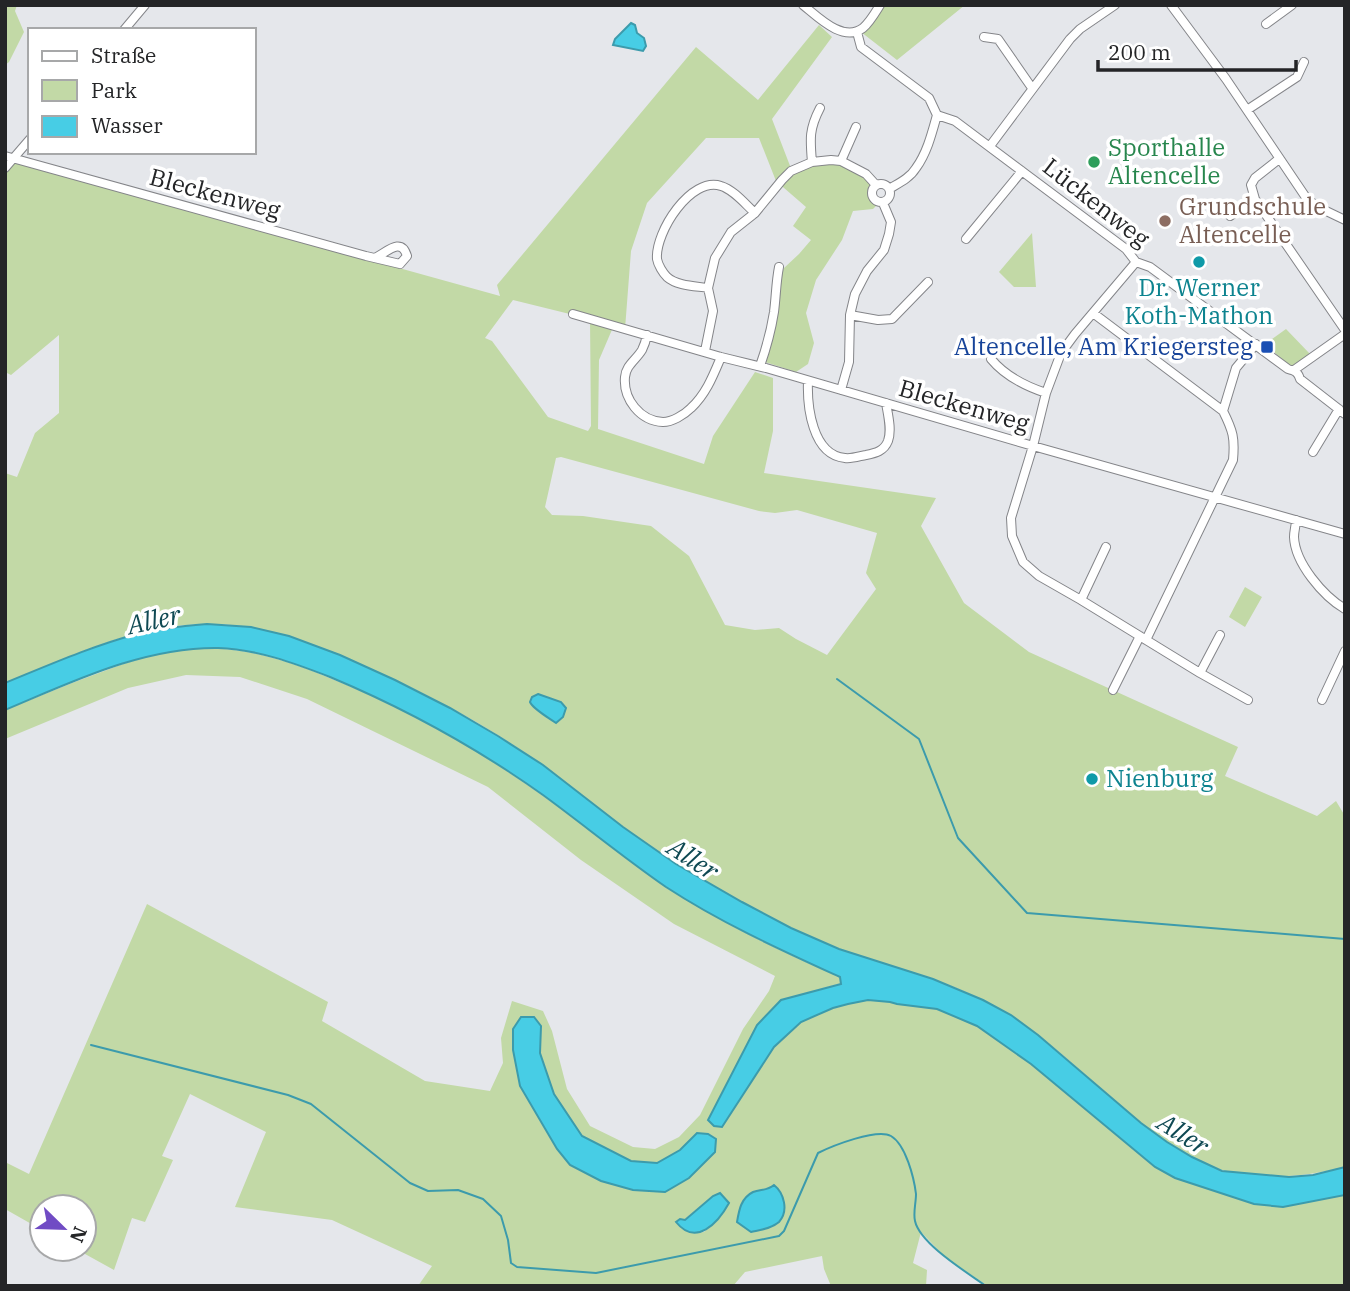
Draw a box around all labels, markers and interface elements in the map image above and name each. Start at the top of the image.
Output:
legend [28,28,256,154]
scale bar [1098,28,1296,72]
text: 200 m [1108,38,1171,66]
text: Straße [91,41,156,69]
text: Park [91,76,138,104]
text: Wasser [91,111,163,139]
place label: Sporthalle Altencelle [1108,131,1225,191]
street label: Lückenweg [1037,150,1157,254]
marker: Sporthalle Altencelle [1086,154,1102,170]
street label: Bleckenweg [146,160,284,226]
place label: Grundschule Altencelle [1179,190,1326,250]
marker: Grundschule Altencelle [1157,213,1173,229]
marker: Dr. Werner Koth-Mathon [1191,254,1207,270]
place label: Dr. Werner Koth-Mathon [1125,271,1273,331]
place label: Altencelle, Am Kriegersteg [954,330,1253,362]
marker: Altencelle, Am Kriegersteg [1259,339,1275,355]
street label: Bleckenweg [895,371,1033,439]
water label: Aller [122,597,184,642]
place label: Nienburg [1106,762,1213,794]
marker: Nienburg [1084,771,1100,787]
water label: Aller [660,828,726,887]
water label: Aller [1150,1103,1216,1162]
north arrow [28,1193,98,1263]
text: N [65,1223,93,1246]

